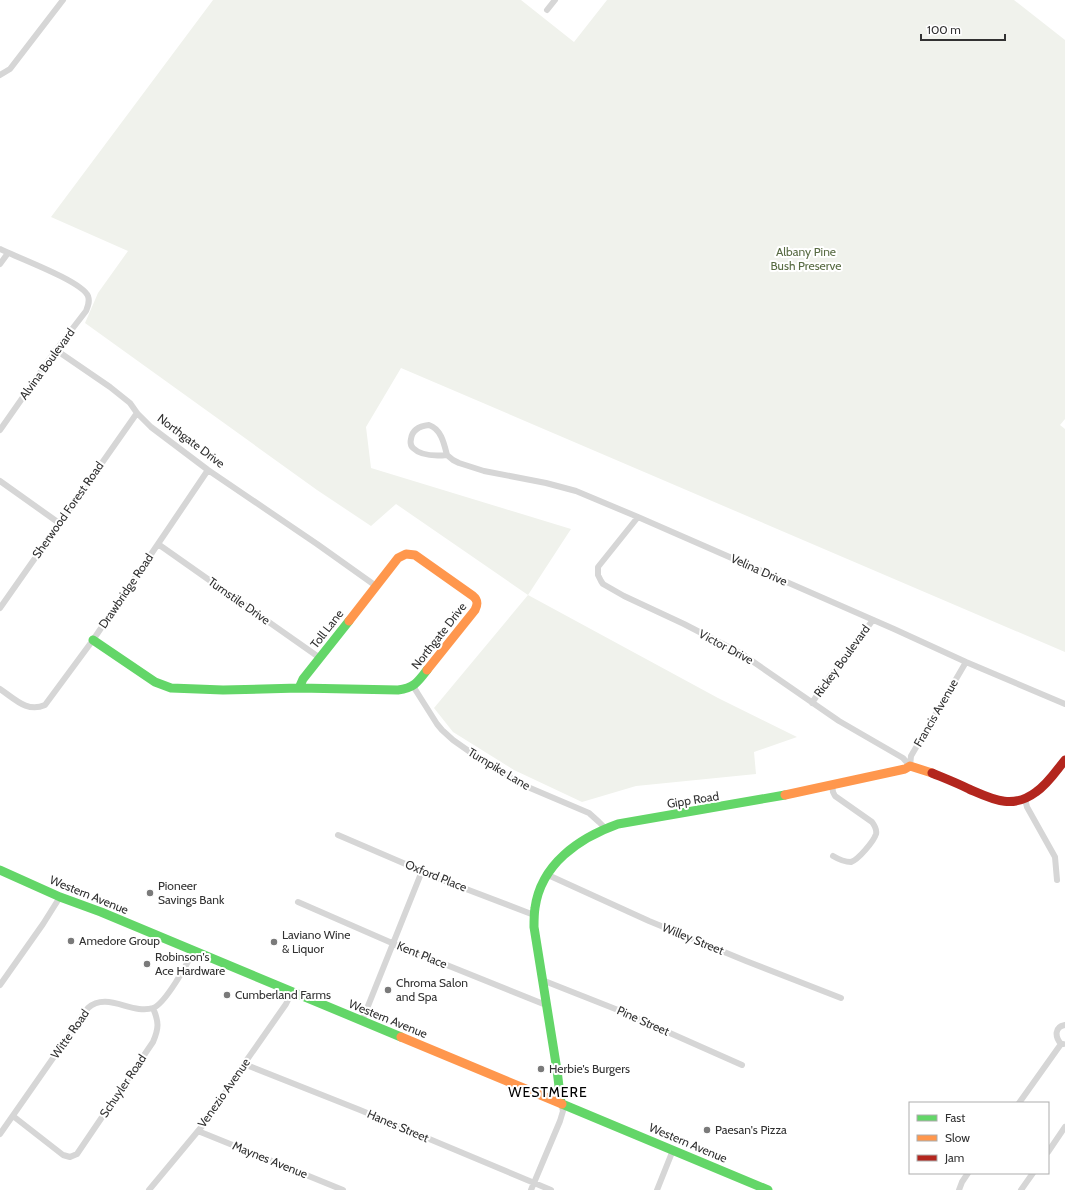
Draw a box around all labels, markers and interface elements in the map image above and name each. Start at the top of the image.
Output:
scale bar [921,16,1005,42]
text: 100 m [927,22,961,37]
park label: Albany Pine Bush Preserve [771,244,841,273]
street label: Alvina Boulevard [16,325,77,402]
street label: Northgate Drive [155,410,228,471]
street label: Sherwood Forest Road [29,459,107,561]
street label: Drawbridge Road [95,550,156,631]
street label: Velina Drive [729,550,790,589]
street label: Turnstile Drive [205,574,273,627]
street label: Northgate Drive [408,599,469,672]
street label: Toll Lane [307,606,346,651]
street label: Rickey Boulevard [810,622,873,700]
street label: Victor Drive [696,626,756,667]
street label: Francis Avenue [910,676,961,749]
street label: Turnpike Lane [465,744,533,793]
street label: Gipp Road [666,788,720,811]
street label: Oxford Place [403,856,469,895]
street label: Western Avenue [48,872,131,917]
place label: Pioneer Savings Bank [158,878,225,907]
marker: Pioneer Savings Bank [145,888,155,898]
street label: Willey Street [660,919,726,958]
place label: Laviano Wine & Liquor [282,927,350,956]
place label: Amedore Group [79,933,160,948]
marker: Amedore Group [66,936,76,946]
marker: Laviano Wine & Liquor [269,937,279,947]
street label: Kent Place [395,938,449,971]
place label: Robinson's Ace Hardware [155,949,225,978]
marker: Robinson's Ace Hardware [142,959,152,969]
place label: Chroma Salon and Spa [396,975,468,1004]
marker: Chroma Salon and Spa [383,985,393,995]
place label: Cumberland Farms [235,987,331,1002]
marker: Cumberland Farms [222,990,232,1000]
street label: Western Avenue [347,996,430,1041]
street label: Pine Street [615,1002,672,1039]
street label: Witte Road [47,1006,92,1061]
street label: Schuyler Road [96,1051,149,1120]
street label: Venezio Avenue [194,1055,253,1130]
place label: Herbie's Burgers [549,1061,630,1076]
marker: Herbie's Burgers [536,1064,546,1074]
district label: WESTMERE [508,1083,588,1101]
legend [909,1102,1049,1174]
street label: Hanes Street [365,1106,431,1145]
text: Fast [945,1110,965,1125]
street label: Western Avenue [647,1119,730,1166]
place label: Paesan's Pizza [715,1122,787,1137]
marker: Paesan's Pizza [702,1125,712,1135]
text: Slow [945,1130,970,1145]
street label: Maynes Avenue [230,1138,310,1181]
text: Jam [944,1150,964,1165]

